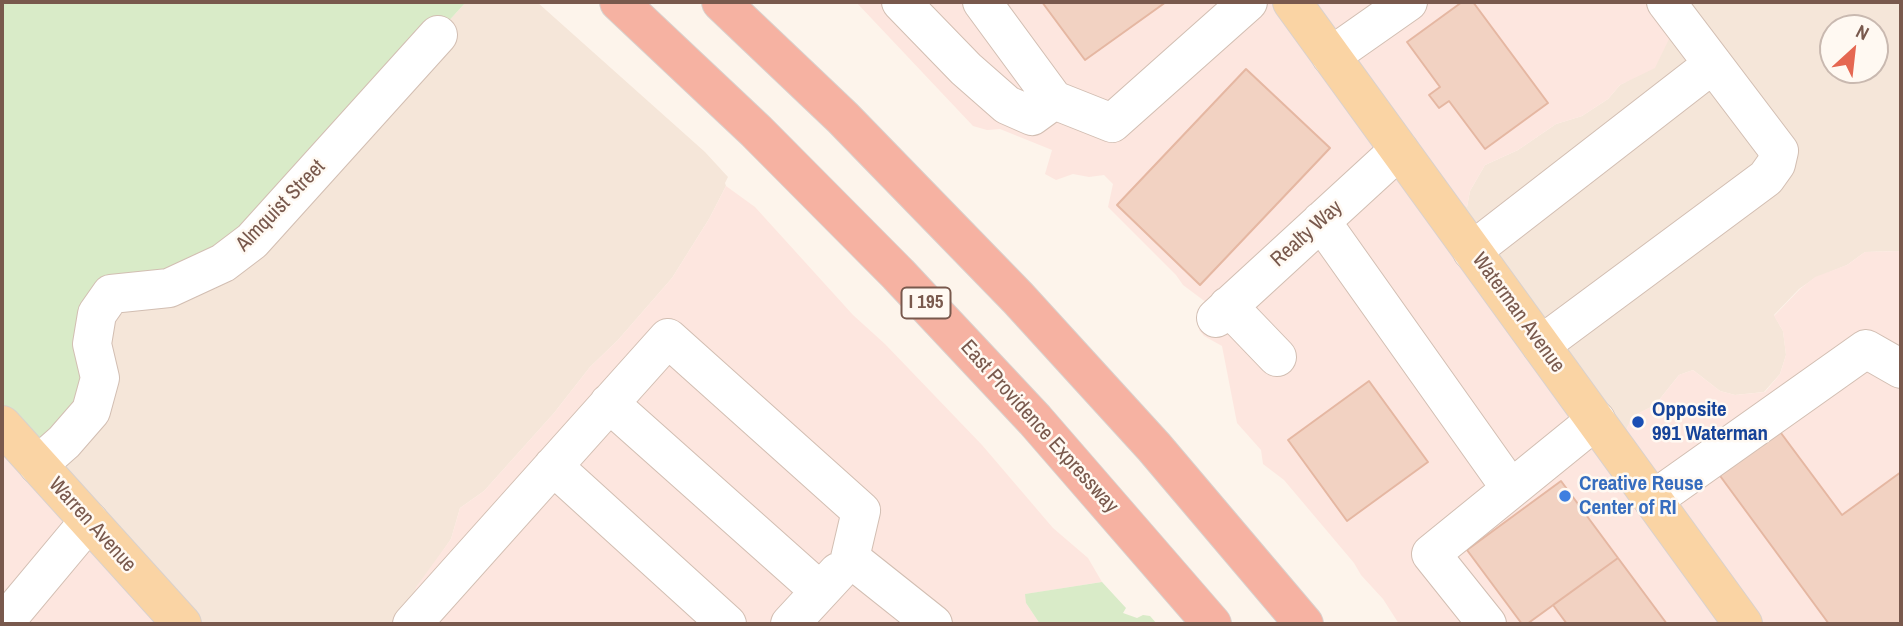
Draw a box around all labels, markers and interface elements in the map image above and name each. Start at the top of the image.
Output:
north arrow [1819,14,1889,84]
text: N [1852,18,1874,46]
street label: Almquist Street [231,155,331,257]
street label: Realty Way [1266,195,1348,273]
street label: Waterman Avenue [1466,248,1570,378]
road number: I 195 [902,288,950,318]
street label: East Providence Expressway [955,335,1123,519]
place label: Opposite 991 Waterman [1652,397,1768,447]
marker: Opposite 991 Waterman [1630,414,1646,430]
place label: Creative Reuse Center of RI [1579,471,1703,521]
street label: Warren Avenue [43,472,141,578]
marker: Creative Reuse Center of RI [1557,488,1573,504]

